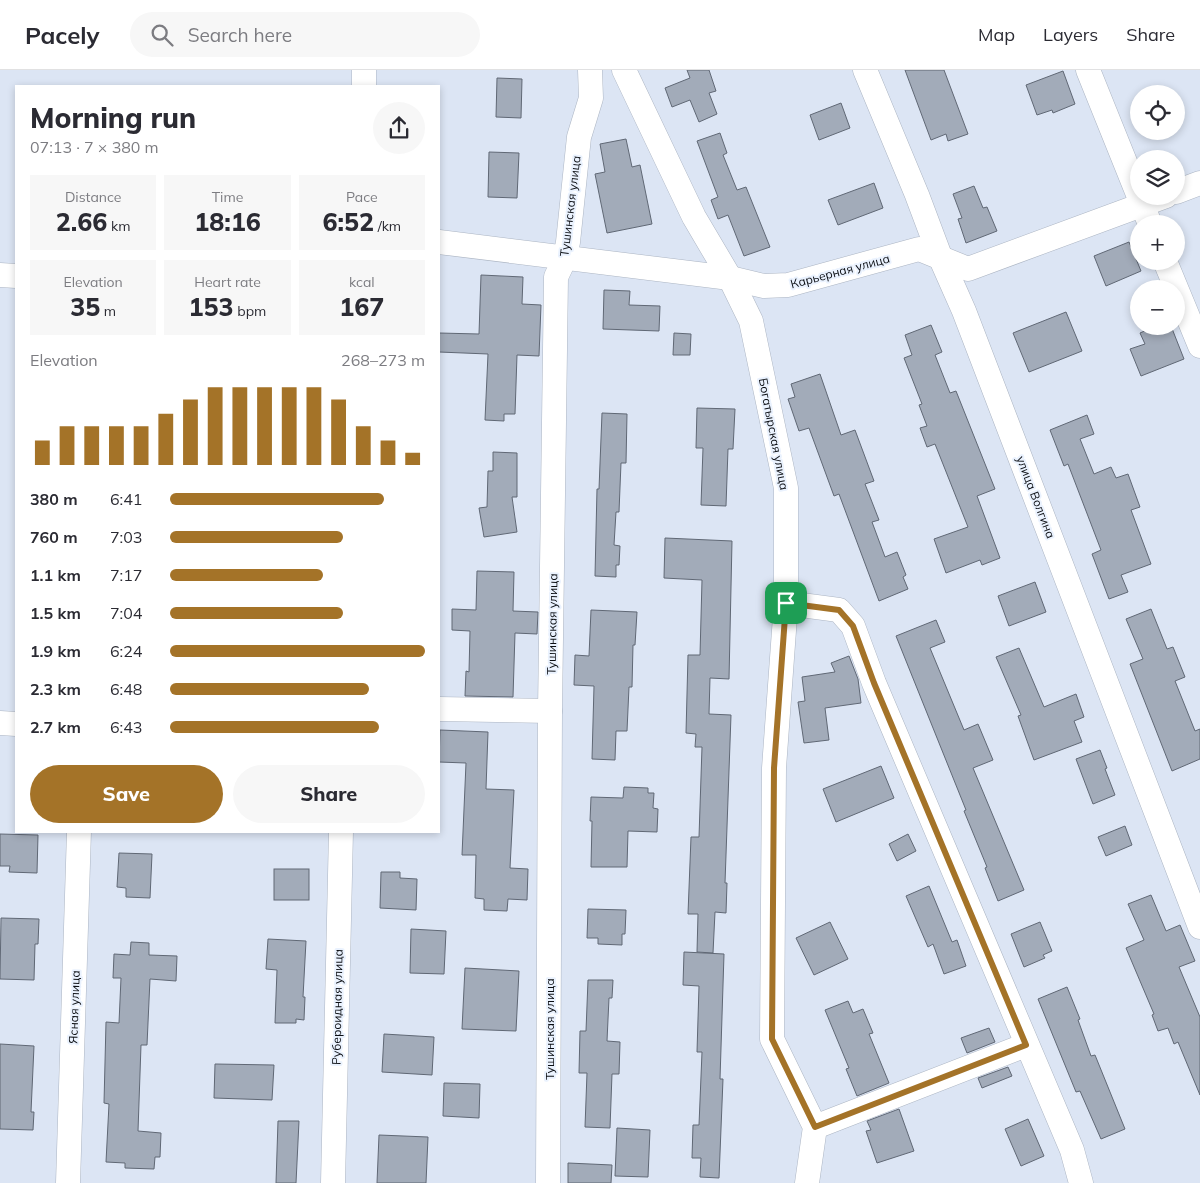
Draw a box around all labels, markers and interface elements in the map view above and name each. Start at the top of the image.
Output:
search box [130,12,480,57]
text: Pacely [25,20,100,50]
icon: search [148,21,176,49]
text: Search here [188,23,292,47]
text: Map [978,23,1015,46]
text: Layers [1043,23,1098,46]
text: Share [1126,23,1175,46]
map controls [1130,85,1185,335]
button: locate [1130,85,1185,140]
text: Morning run [30,100,196,135]
button: share [373,102,425,154]
text: 07:13 · 7 × 380 m [30,137,159,157]
button: layers [1130,150,1185,205]
street label: Тушинская улица [556,155,584,257]
text: Distance [65,188,121,206]
text: Time [212,188,243,206]
text: Pace [346,188,378,206]
text: 2.66 [56,206,107,237]
text: 18:16 [194,206,261,237]
text: 6:52 [323,206,374,237]
button: + [1130,215,1185,270]
text: km [107,217,131,235]
text: /km [374,217,401,235]
street label: Карьерная улица [789,251,891,291]
text: Elevation [64,273,123,291]
text: Heart rate [194,273,261,291]
text: kcal [349,273,375,291]
button: − [1130,280,1185,335]
text: 35 [70,291,100,322]
text: 153 [189,291,234,322]
text: 167 [339,291,384,322]
text: m [100,302,116,320]
text: bpm [234,302,266,320]
text: Elevation [30,350,98,370]
text: 268–273 m [341,350,425,370]
street label: Богатырская улица [756,377,792,491]
street label: улица Волгина [1013,454,1059,540]
text: 380 m [30,489,78,509]
text: 6:41 [110,489,142,509]
text: 760 m [30,527,78,547]
text: 7:03 [110,527,142,547]
text: 1.1 km [30,565,81,585]
text: 7:17 [110,565,142,585]
street label: Тушинская улица [544,573,560,675]
pin [765,582,807,624]
icon: arrive [772,589,800,617]
text: 1.5 km [30,603,81,623]
text: 7:04 [110,603,142,623]
text: 1.9 km [30,641,81,661]
text: 6:24 [110,641,142,661]
text: 2.3 km [30,679,81,699]
text: 6:48 [110,679,142,699]
text: 2.7 km [30,717,81,737]
text: 6:43 [110,717,142,737]
button: Save [30,765,223,823]
button: Share [233,765,425,823]
street label: Рубероидная улица [328,949,346,1065]
street label: Ясная улица [65,970,83,1044]
street label: Тушинская улица [542,978,557,1080]

